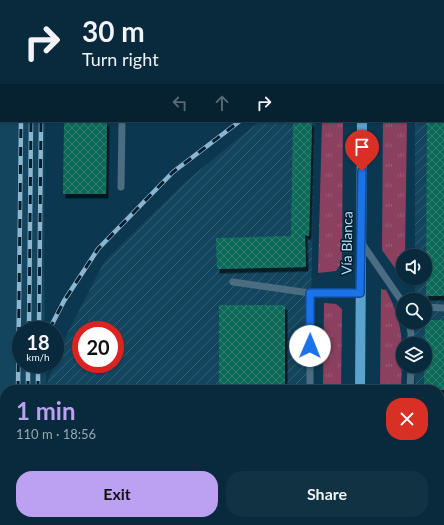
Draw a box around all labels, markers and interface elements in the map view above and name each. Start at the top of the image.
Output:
text: 30 m [82,14,145,48]
icon: right [16,16,68,68]
text: Turn right [82,48,159,70]
icon: left [169,92,191,114]
icon: ahead [211,92,233,114]
icon: right [253,92,275,114]
pin [345,130,379,171]
icon: arrive [351,136,373,158]
street label: Vía Blanca [337,211,356,275]
map controls [396,249,432,373]
button: sound [396,249,432,285]
button: search [396,293,432,329]
speed limit sign: 20 [72,321,124,373]
position arrow [289,325,331,367]
text: 18 [26,330,50,354]
button: layers [396,337,432,373]
text: km/h [26,351,50,363]
text: 1 min [16,396,76,425]
button: close [386,398,428,440]
text: 110 m · 18:56 [16,426,96,442]
button: Exit [16,471,218,517]
button: Share [226,471,428,517]

